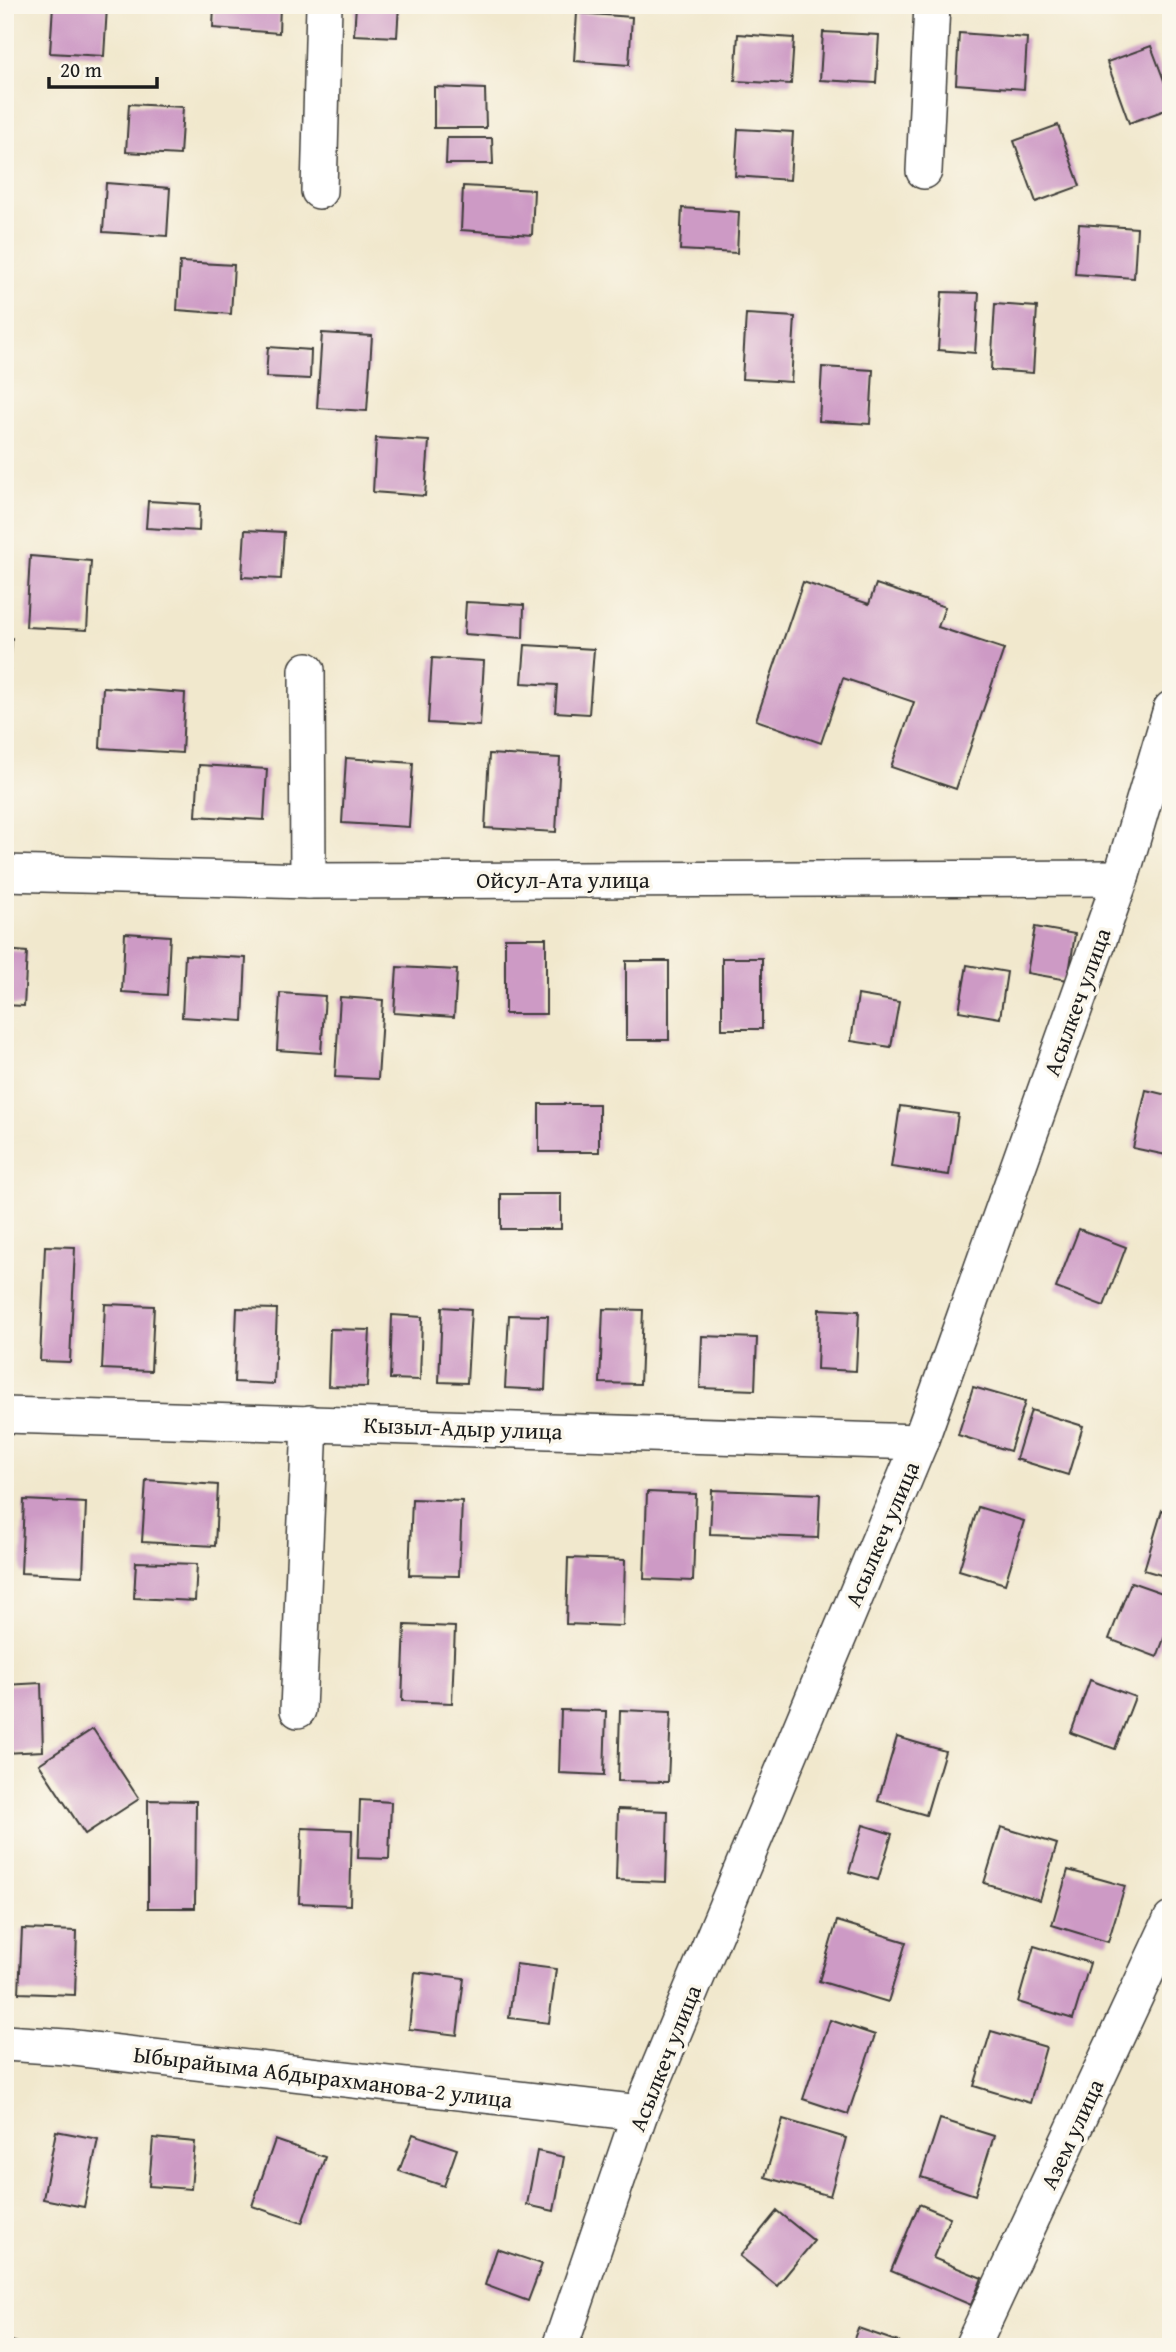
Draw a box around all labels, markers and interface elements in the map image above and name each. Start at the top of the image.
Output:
scale bar [49,46,158,90]
text: 20 m [60,54,102,85]
street label: Ойсул-Ата улица [476,863,650,896]
street label: Асылкеч улица [1034,923,1119,1080]
street label: Кызыл-Адыр улица [363,1408,563,1447]
street label: Асылкеч улица [836,1456,927,1612]
street label: Асылкеч улица [620,1980,709,2136]
street label: Ыбырайыма Абдырахманова-2 улица [132,2037,514,2116]
street label: Азем улица [1032,2073,1112,2194]

